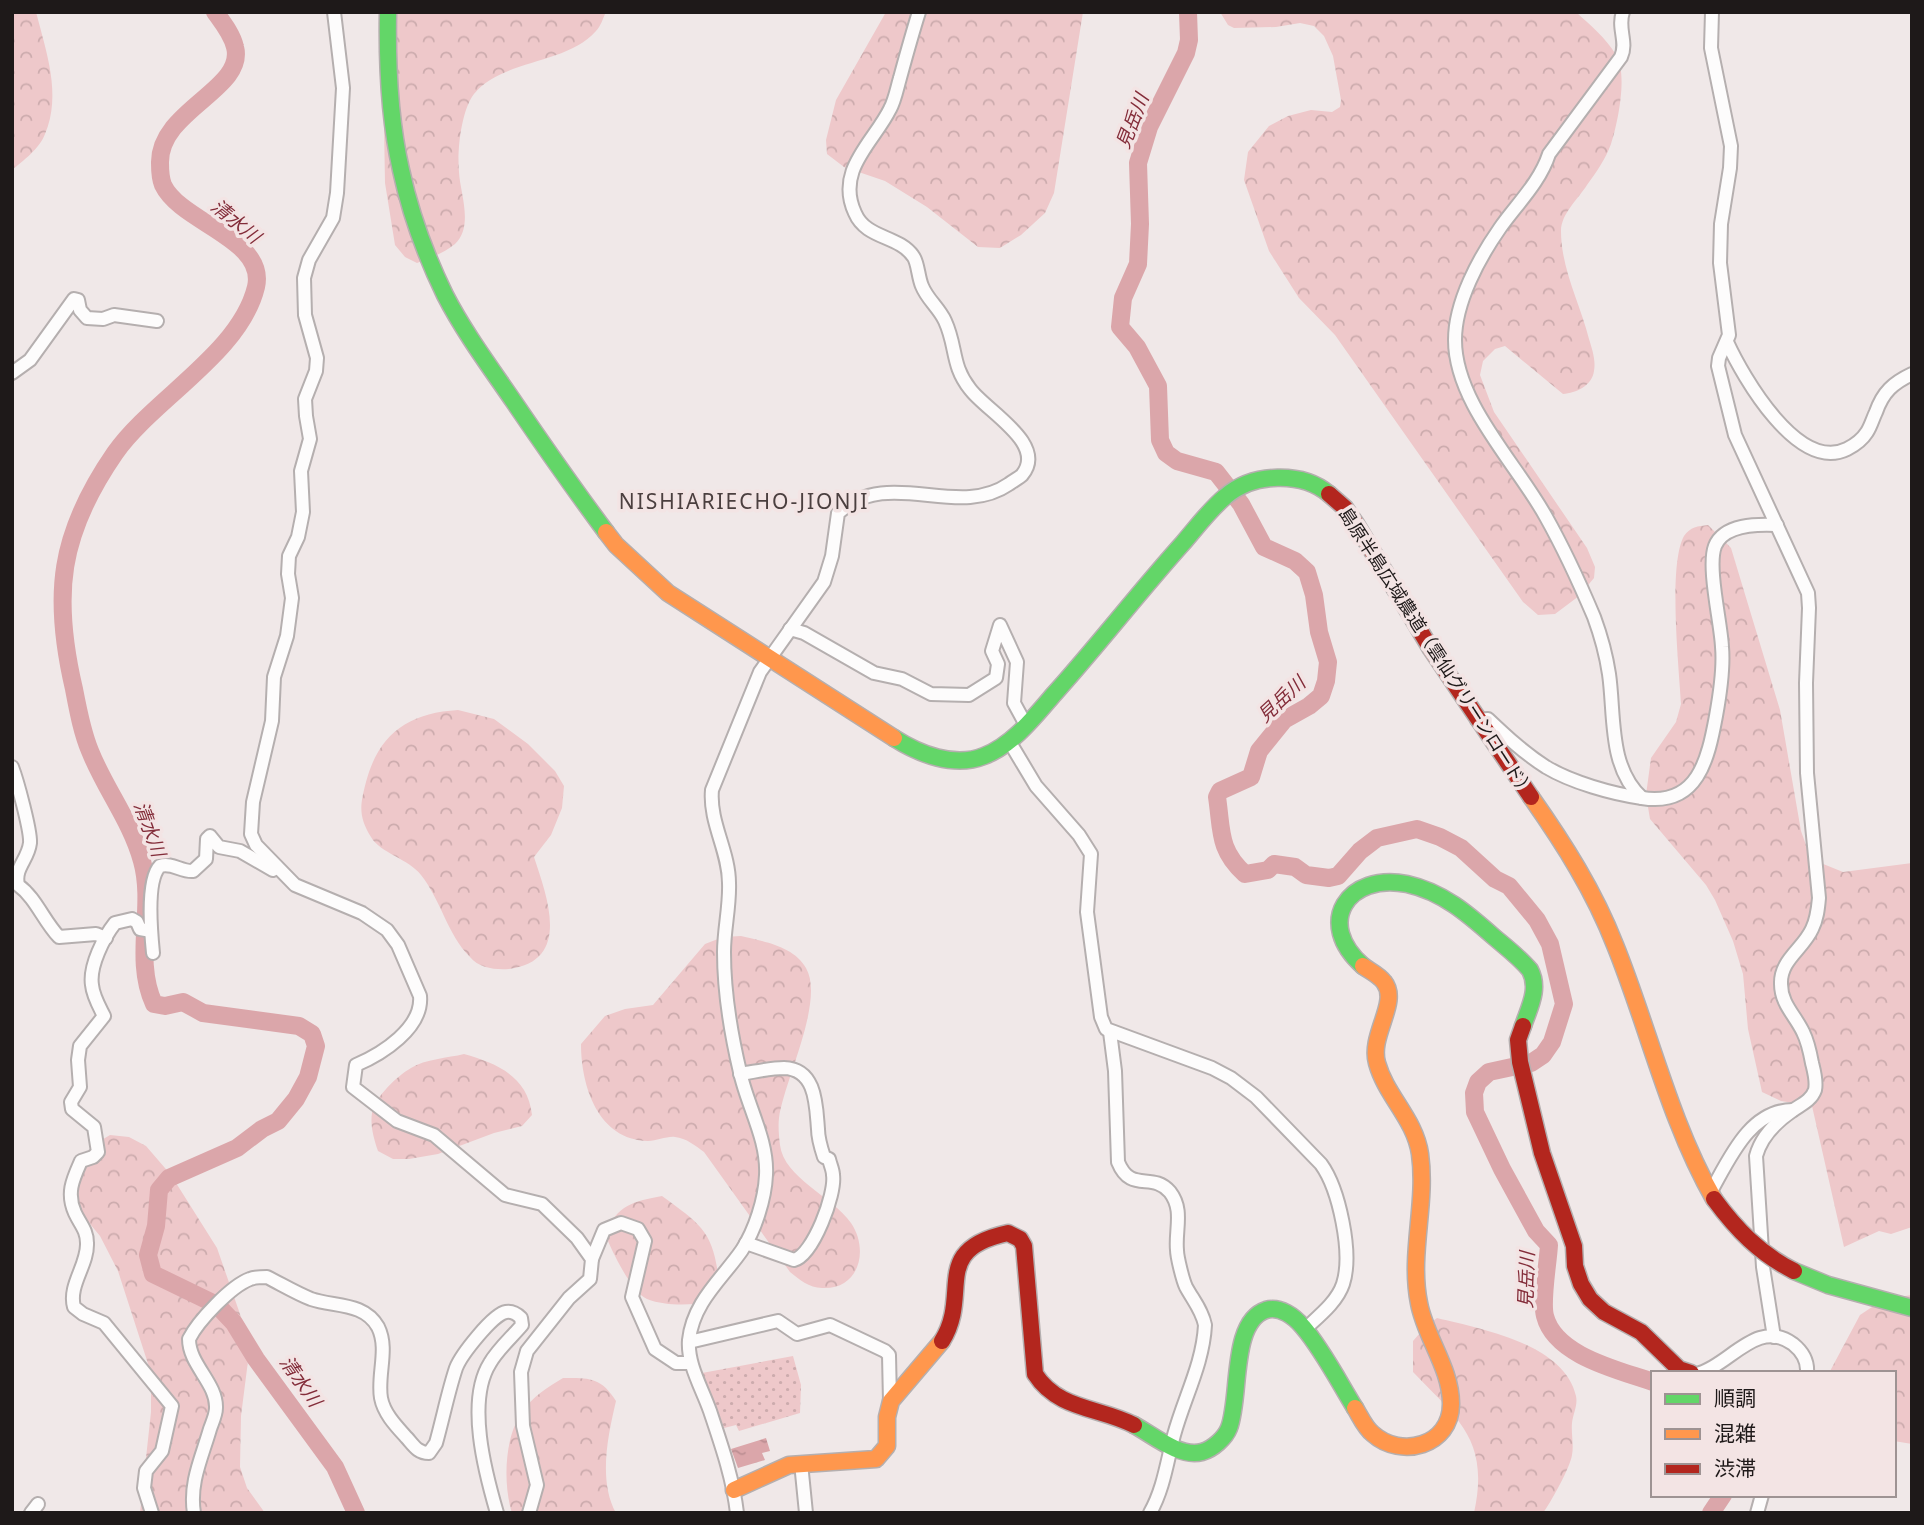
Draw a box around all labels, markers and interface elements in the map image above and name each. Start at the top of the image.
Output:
water label: 見岳川 [1110,88,1155,152]
water label: 清水川 [206,193,268,250]
district label: NISHIARIECHO-JIONJI [619,487,869,515]
street label: 島原半島広域農道（雲仙グリーンロード） [1334,502,1540,802]
water label: 見岳川 [1251,669,1312,728]
water label: 清水川 [128,798,173,862]
water label: 見岳川 [1512,1249,1540,1309]
water label: 清水川 [274,1350,329,1413]
legend [1651,1371,1896,1497]
text: 順調 [1714,1384,1756,1412]
text: 混雑 [1714,1419,1756,1447]
text: 渋滞 [1714,1454,1756,1482]

